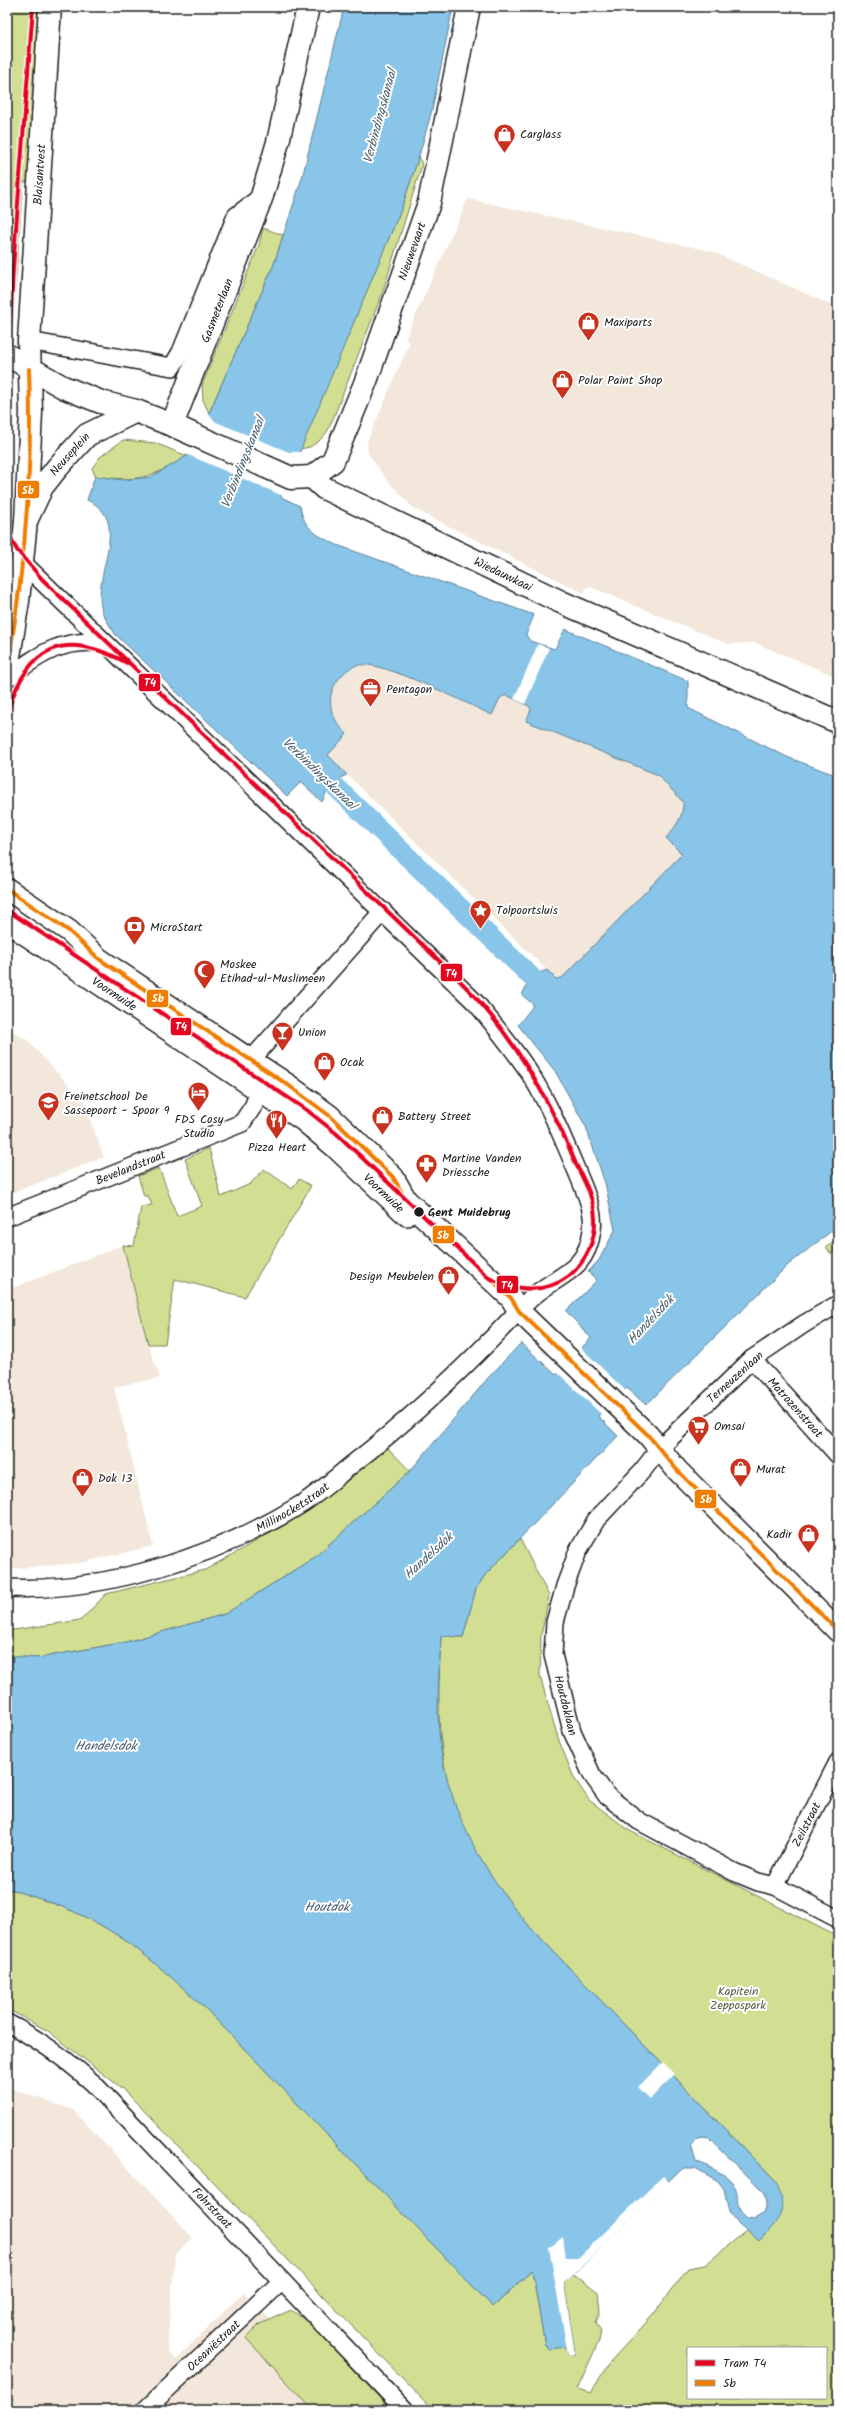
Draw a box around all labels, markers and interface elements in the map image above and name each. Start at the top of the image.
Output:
water label: Verbindingskanaal [358,64,404,166]
shop icon: Carglass [492,121,518,154]
place label: Carglass [520,125,561,144]
street label: Blaisantvest [29,143,51,206]
street label: Nieuwevaart [393,219,432,283]
street label: Gasmeterlaan [196,276,239,346]
shop icon: Maxiparts [575,309,601,342]
place label: Maxiparts [604,313,652,332]
shop icon: Polar Paint Shop [549,367,575,400]
place label: Polar Paint Shop [578,371,662,390]
water label: Verbindingskanaal [216,411,272,511]
street label: Neuseplein [45,428,95,480]
line badge: 5b [17,480,40,499]
text: 5b [21,482,34,500]
street label: Wiedauwkaai [470,552,536,597]
line badge: T4 [138,673,161,692]
text: T4 [144,674,156,692]
office icon: Pentagon [358,676,384,709]
place label: Pentagon [386,680,432,699]
water label: Verbindingskanaal [277,733,363,817]
place icon: Tolpoortsluis [468,897,494,930]
place label: Tolpoortsluis [496,901,558,920]
bank icon: MicroStart [122,914,148,947]
place label: MicroStart [150,918,203,937]
place label: Moskee Etihad-ul-Muslimeen [220,955,325,988]
mosque icon: Moskee Etihad-ul-Muslimeen [191,958,217,991]
line badge: T4 [440,963,463,982]
text: T4 [445,965,457,983]
street label: Voormuide [88,972,141,1017]
line badge: 5b [146,989,169,1008]
text: 5b [151,990,164,1008]
line badge: T4 [170,1017,192,1036]
text: T4 [175,1018,187,1036]
bar icon: Union [269,1019,295,1052]
place label: Union [298,1023,326,1042]
shop icon: Ocak [312,1049,338,1082]
place label: Ocak [340,1053,364,1072]
hotel icon: FDS Cosy Studio [186,1079,212,1112]
place label: Freinetschool De Sassepoort - Spoor 9 [64,1087,170,1120]
school or university icon: Freinetschool De Sassepoort - Spoor 9 [36,1090,62,1123]
shop icon: Battery Street [370,1103,396,1136]
restaurant icon: Pizza Heart [264,1107,290,1140]
place label: Battery Street [398,1107,471,1126]
place label: FDS Cosy Studio [175,1110,224,1143]
place label: Pizza Heart [248,1138,306,1157]
street label: Bevelandstraat [93,1145,169,1191]
place label: Martine Vanden Driessche [442,1149,521,1182]
pharmacy icon: Martine Vanden Driessche [413,1152,439,1185]
street label: Voormuide [358,1169,409,1218]
place label: Gent Muidebrug [428,1203,511,1222]
marker: Gent Muidebrug [412,1205,426,1219]
line badge: 5b [432,1225,455,1244]
text: 5b [436,1227,449,1245]
shop icon: Design Meubelen [436,1263,462,1296]
place label: Design Meubelen [349,1267,434,1286]
line badge: T4 [496,1275,519,1294]
text: T4 [501,1277,513,1295]
water label: Handelsdok [623,1289,681,1350]
street label: Terneuzenlaan [703,1347,768,1408]
street label: Matrozenstraat [763,1373,828,1443]
supermarket icon: Omsai [686,1413,712,1446]
place label: Omsai [714,1417,746,1436]
shop icon: Murat [727,1456,753,1489]
place label: Murat [756,1460,786,1479]
shop icon: Dok 13 [70,1465,96,1498]
place label: Dok 13 [98,1469,132,1488]
street label: Millinocketstraat [253,1478,334,1538]
line badge: 5b [694,1489,717,1509]
text: 5b [699,1491,712,1509]
shop icon: Kadir [795,1521,821,1554]
place label: Kadir [766,1525,793,1544]
water label: Handelsdok [399,1526,460,1585]
street label: Houtdoklaan [548,1673,582,1739]
water label: Handelsdok [75,1736,139,1757]
street label: Zeilstraat [787,1799,826,1851]
water label: Houtdok [305,1897,351,1918]
park label: Kapitein Zeppospark [710,1982,766,2015]
street label: Fohrstraat [187,2183,237,2234]
street label: Oceaniëstraat [183,2315,245,2376]
legend [687,2347,827,2399]
text: Tram T4 [723,2354,767,2373]
text: 5b [723,2374,736,2393]

